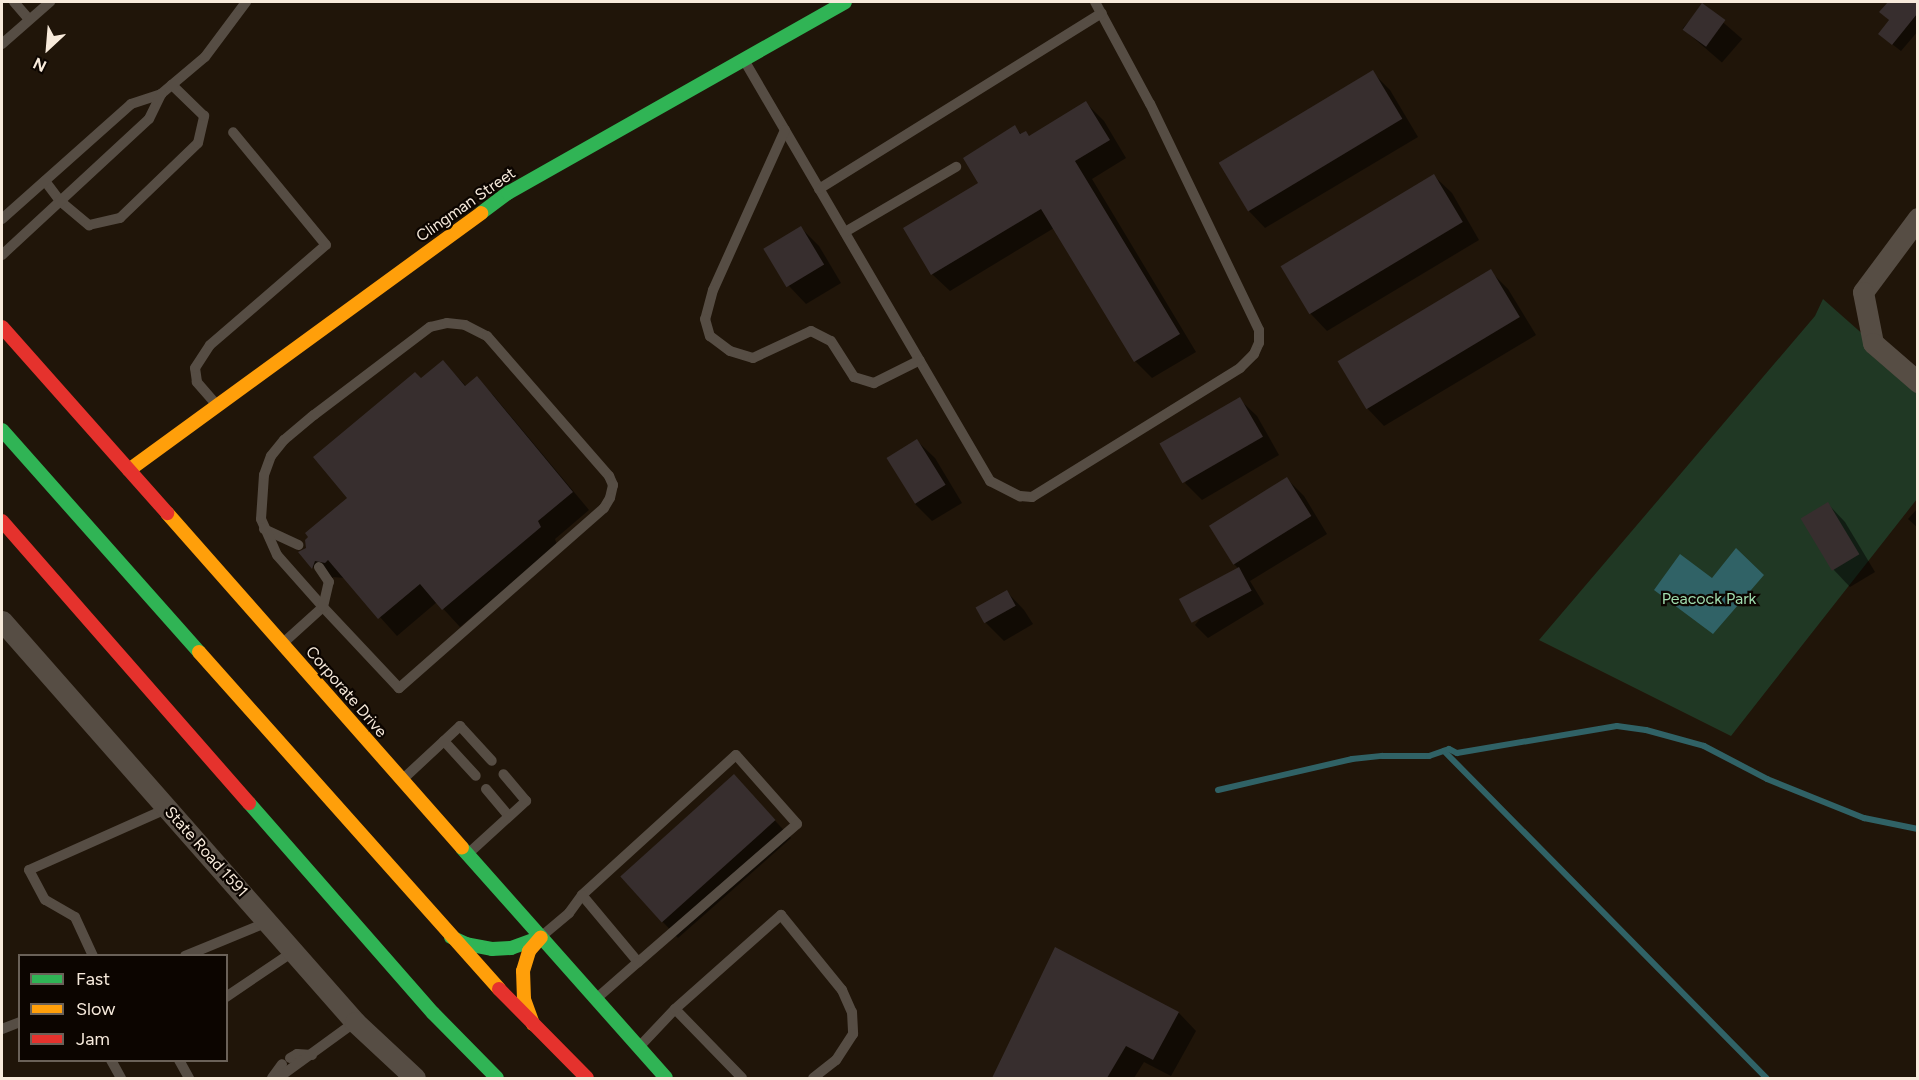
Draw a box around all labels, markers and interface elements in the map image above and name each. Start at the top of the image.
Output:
north arrow [18,18,78,78]
text: N [30,53,50,76]
street label: Clingman Street [413,164,519,246]
park label: Peacock Park [1662,589,1756,609]
street label: Corporate Drive [301,643,391,741]
street label: State Road 1591 [160,803,252,901]
legend [18,954,228,1062]
text: Fast [76,968,110,990]
text: Slow [76,998,115,1020]
text: Jam [76,1028,110,1050]

